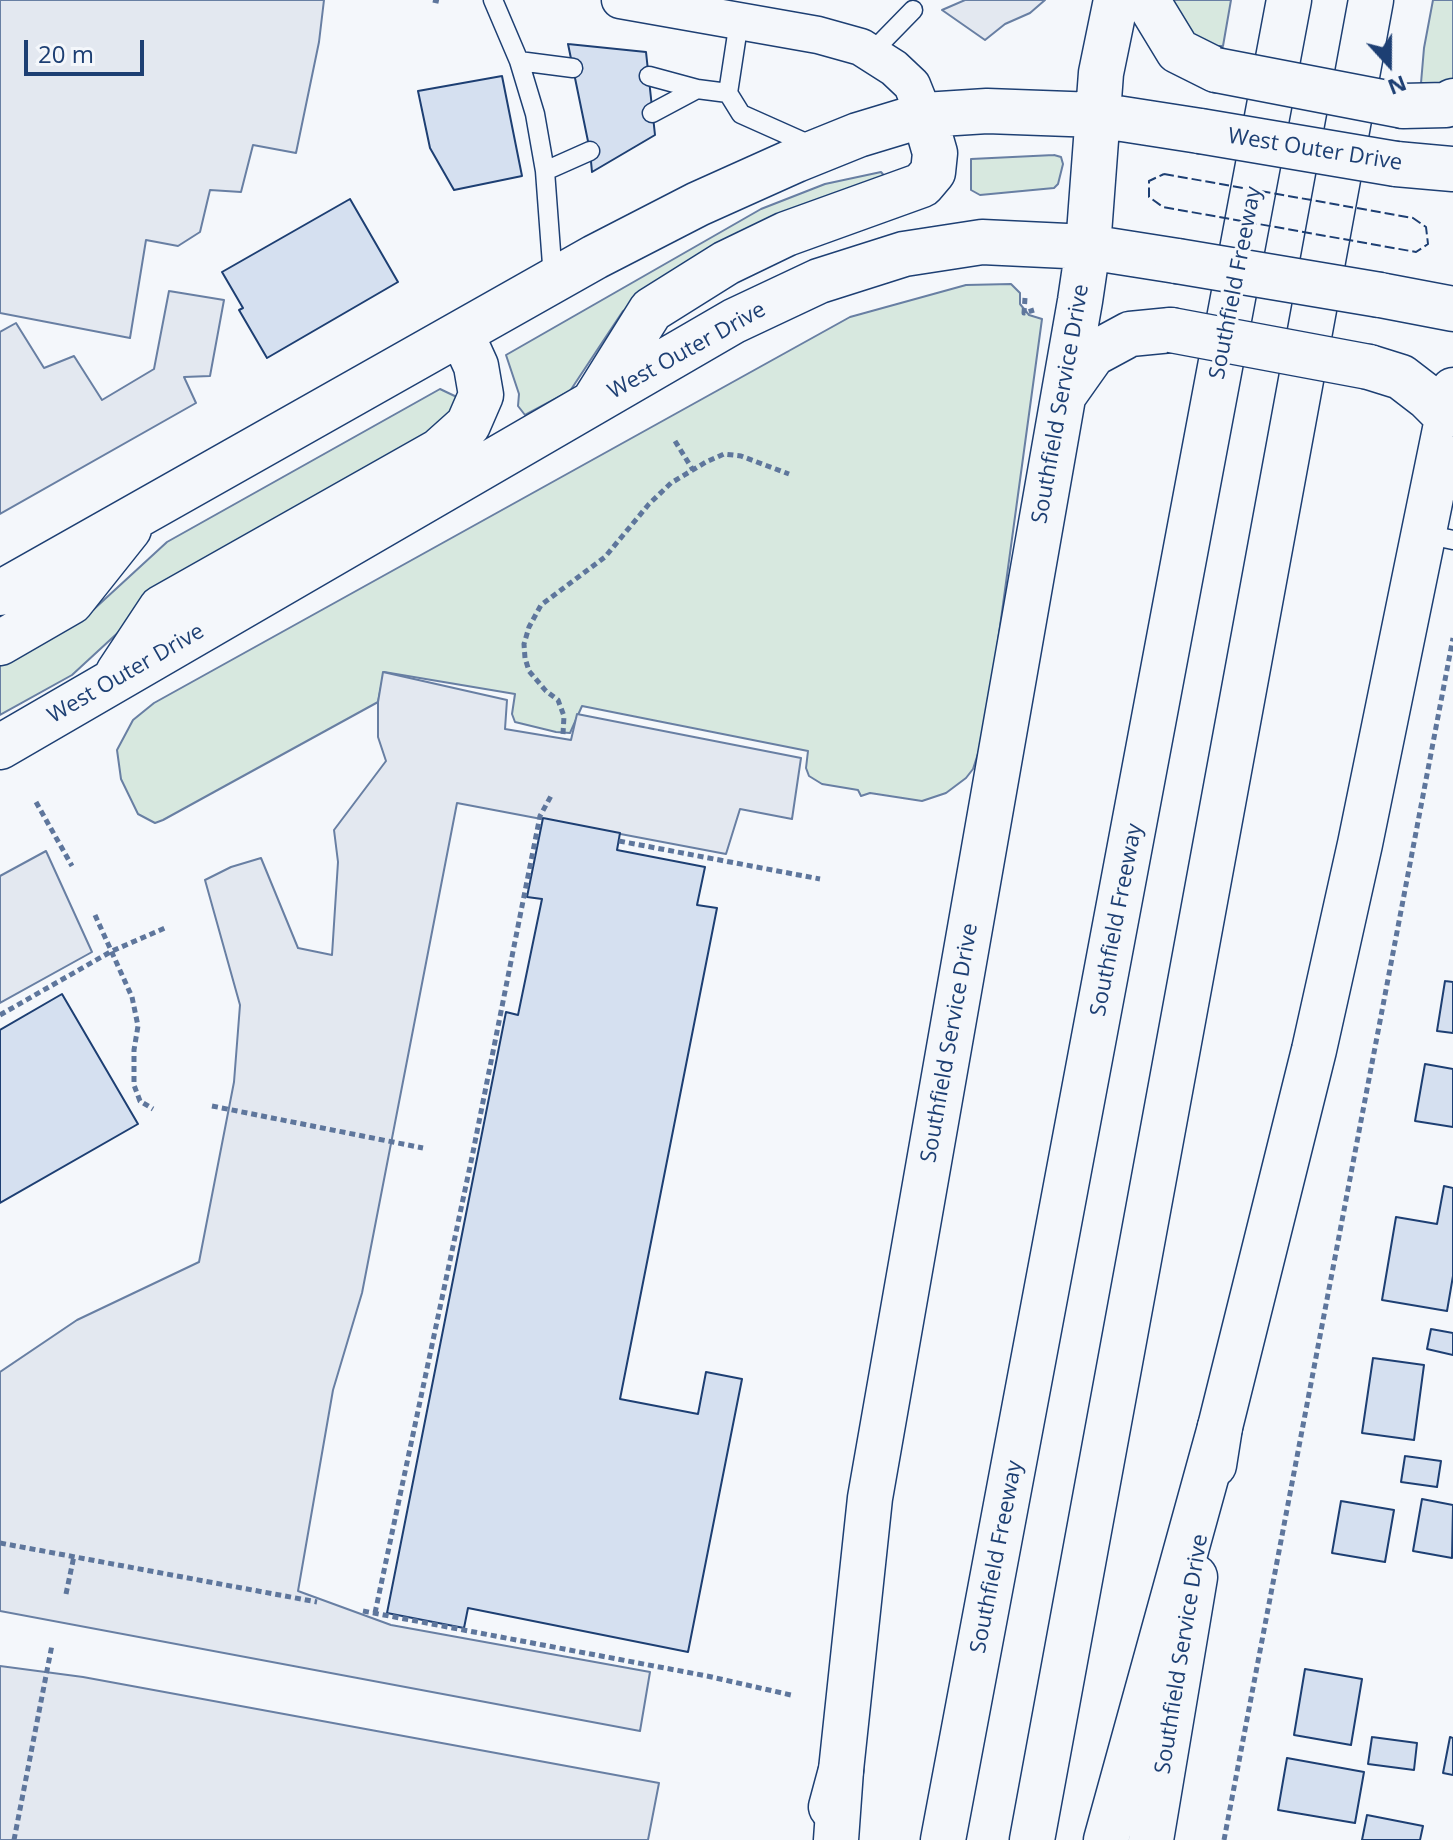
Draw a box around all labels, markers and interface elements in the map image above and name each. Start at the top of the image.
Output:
scale bar [28,24,148,74]
north arrow [1349,24,1429,104]
text: 20 m [38,37,94,70]
text: N [1384,69,1411,104]
street label: West Outer Drive [1226,123,1404,177]
street label: Southfield Freeway [1204,185,1268,381]
street label: Southfield Service Drive [1027,282,1095,526]
street label: West Outer Drive [604,297,770,405]
street label: West Outer Drive [43,619,209,729]
street label: Southfield Freeway [1085,822,1149,1018]
street label: Southfield Service Drive [916,921,984,1165]
street label: Southfield Freeway [965,1459,1029,1655]
street label: Southfield Service Drive [1150,1532,1214,1776]

